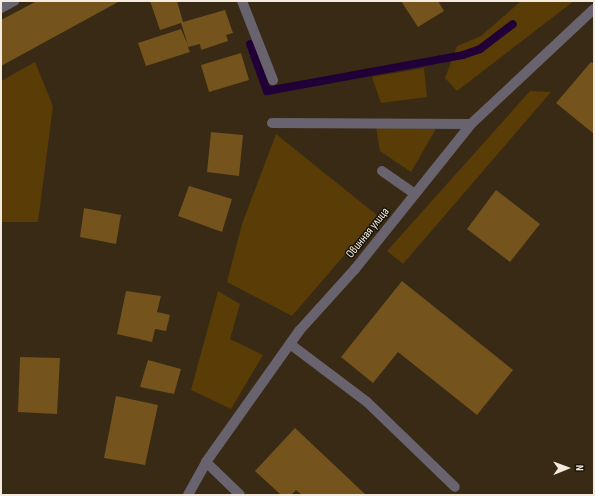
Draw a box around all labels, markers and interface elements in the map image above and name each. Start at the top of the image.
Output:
street label: Овинная улица [343,205,393,261]
north arrow [547,448,587,488]
text: N [573,465,586,471]

